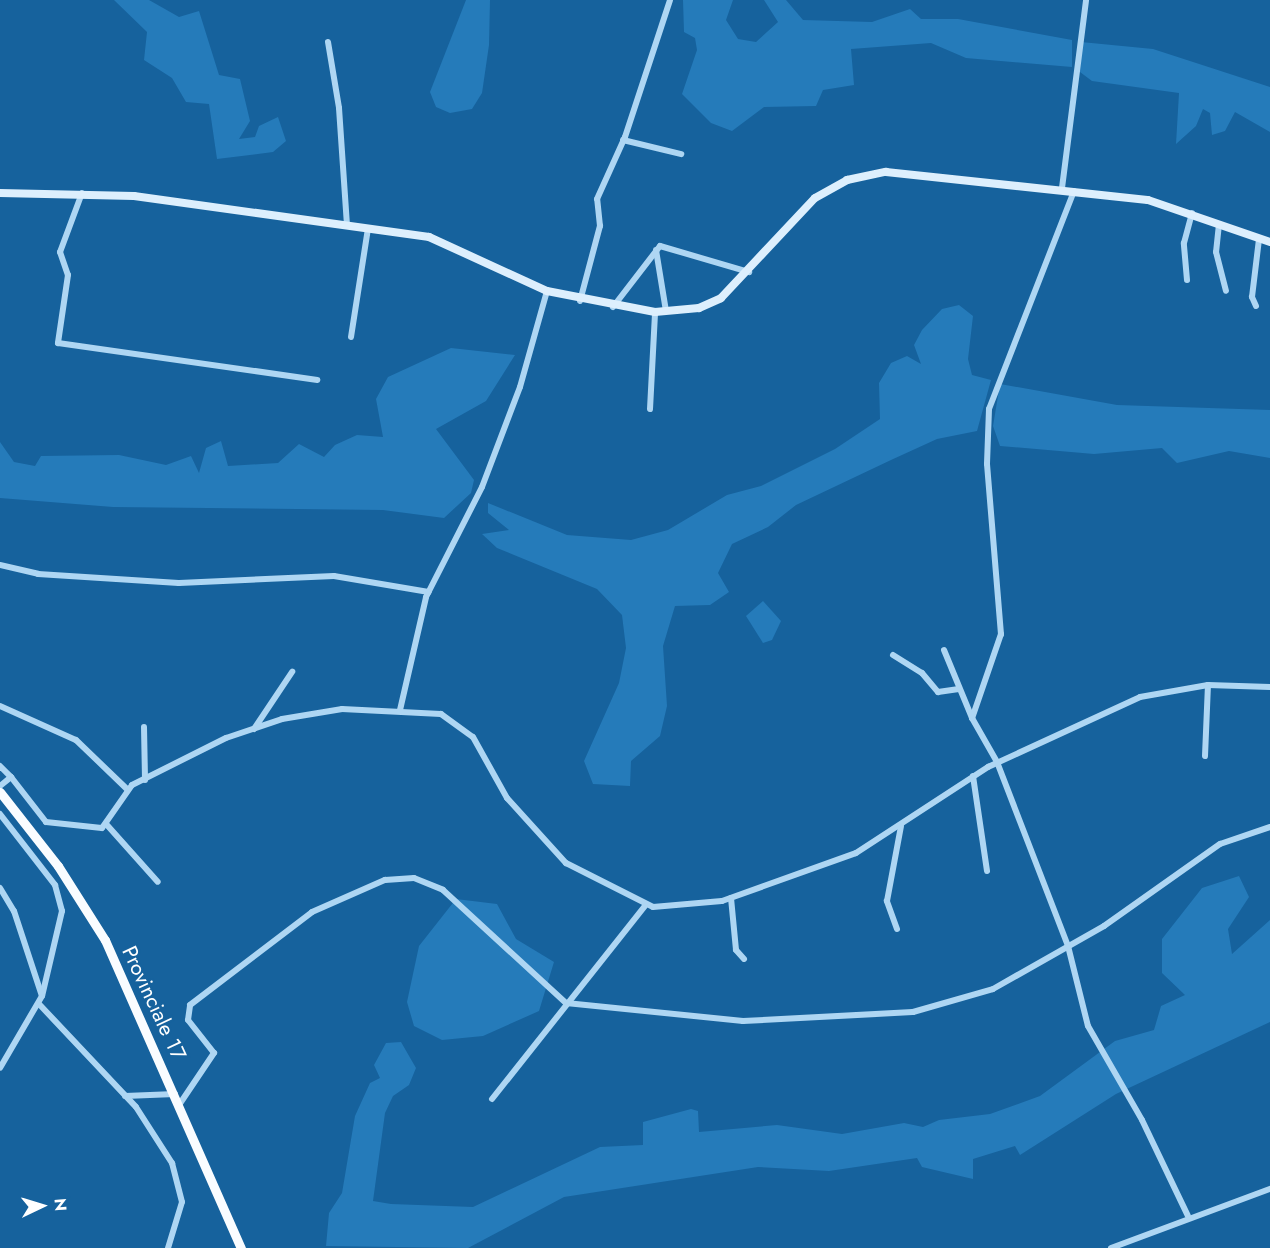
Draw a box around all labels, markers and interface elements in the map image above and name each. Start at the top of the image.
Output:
street label: Provinciale 17 [117,942,191,1064]
north arrow [12,1176,72,1236]
text: N [49,1198,72,1212]

